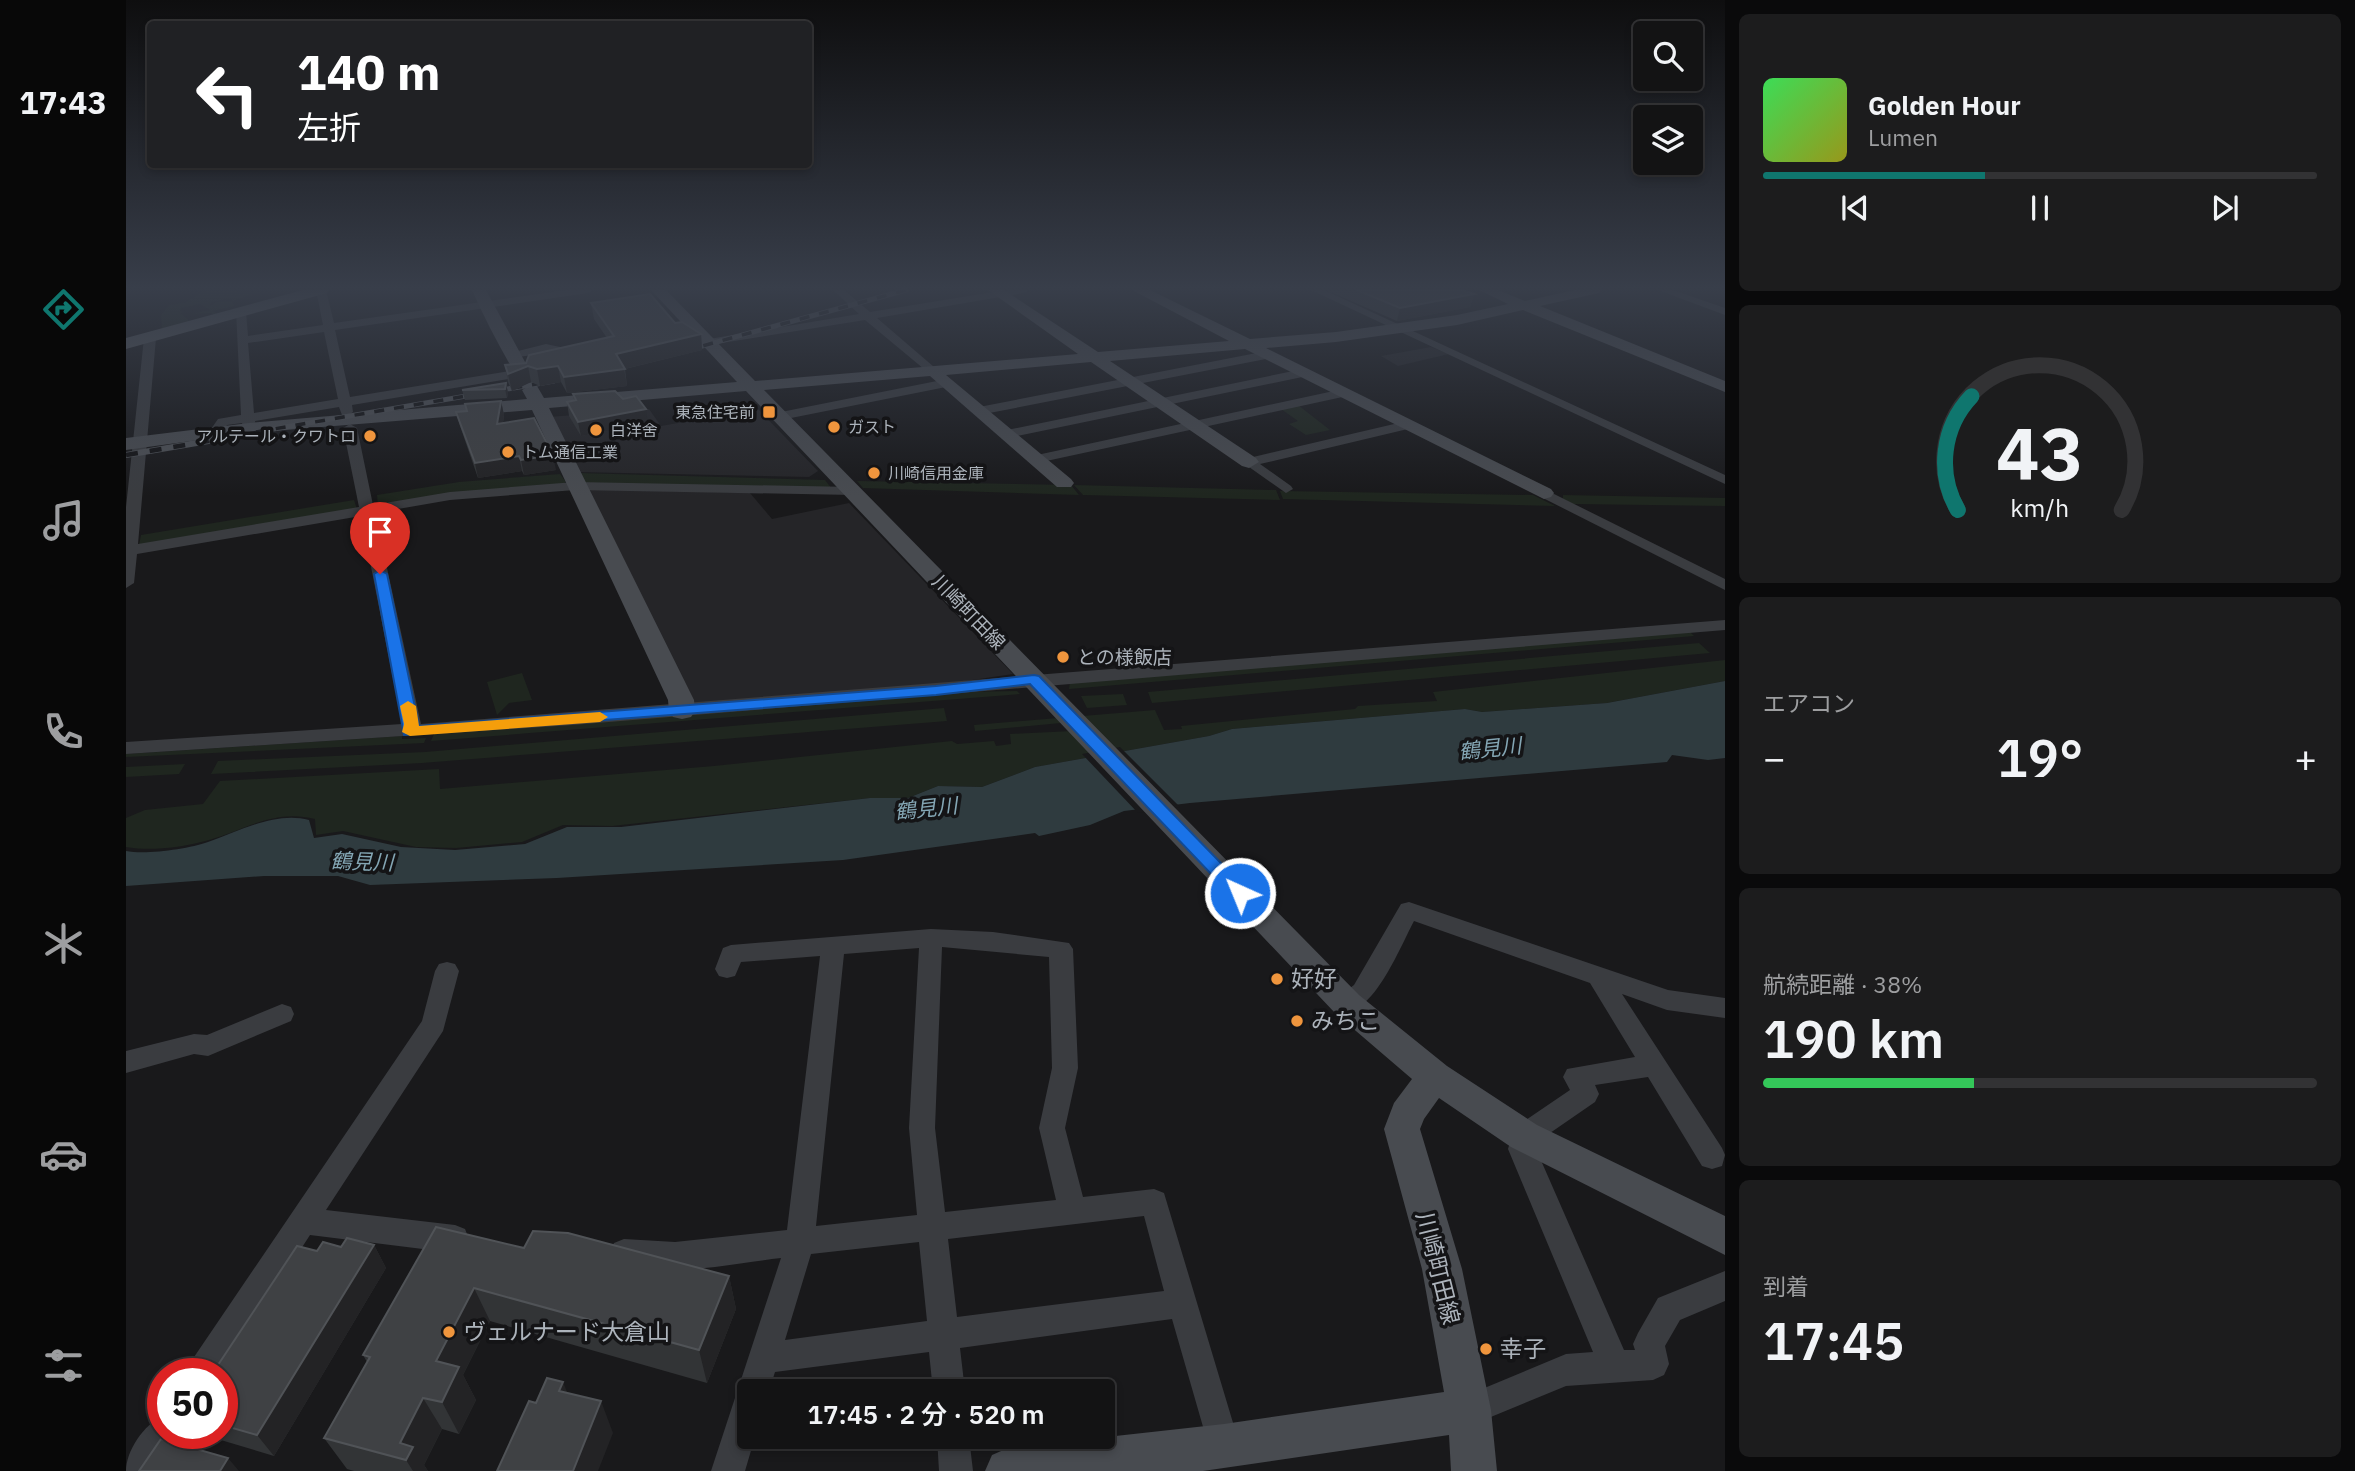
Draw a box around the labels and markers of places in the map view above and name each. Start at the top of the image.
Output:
place label: 東急住宅前 [675,402,755,422]
marker: 東急住宅前 [761,404,777,420]
place label: ガスト [848,417,896,437]
marker: ガスト [826,419,842,435]
place label: 白洋舍 [610,420,658,440]
marker: 白洋舍 [588,422,604,438]
place label: アルテール・クワトロ [196,426,356,446]
marker: アルテール・クワトロ [362,428,378,444]
place label: トム通信工業 [522,442,618,462]
marker: トム通信工業 [500,444,516,460]
place label: 川崎信用金庫 [888,463,984,483]
marker: 川崎信用金庫 [866,465,882,481]
pin [350,502,410,574]
place label: との様飯店 [1077,645,1172,669]
marker: との様飯店 [1055,649,1071,665]
place label: 好好 [1291,963,1337,993]
marker: 好好 [1269,971,1285,987]
place label: みちこ [1311,1005,1380,1035]
marker: みちこ [1289,1013,1305,1029]
place label: ヴェルナード大倉山 [463,1316,670,1346]
marker: ヴェルナード大倉山 [441,1324,457,1340]
place label: 幸子 [1500,1333,1546,1363]
marker: 幸子 [1478,1341,1494,1357]

